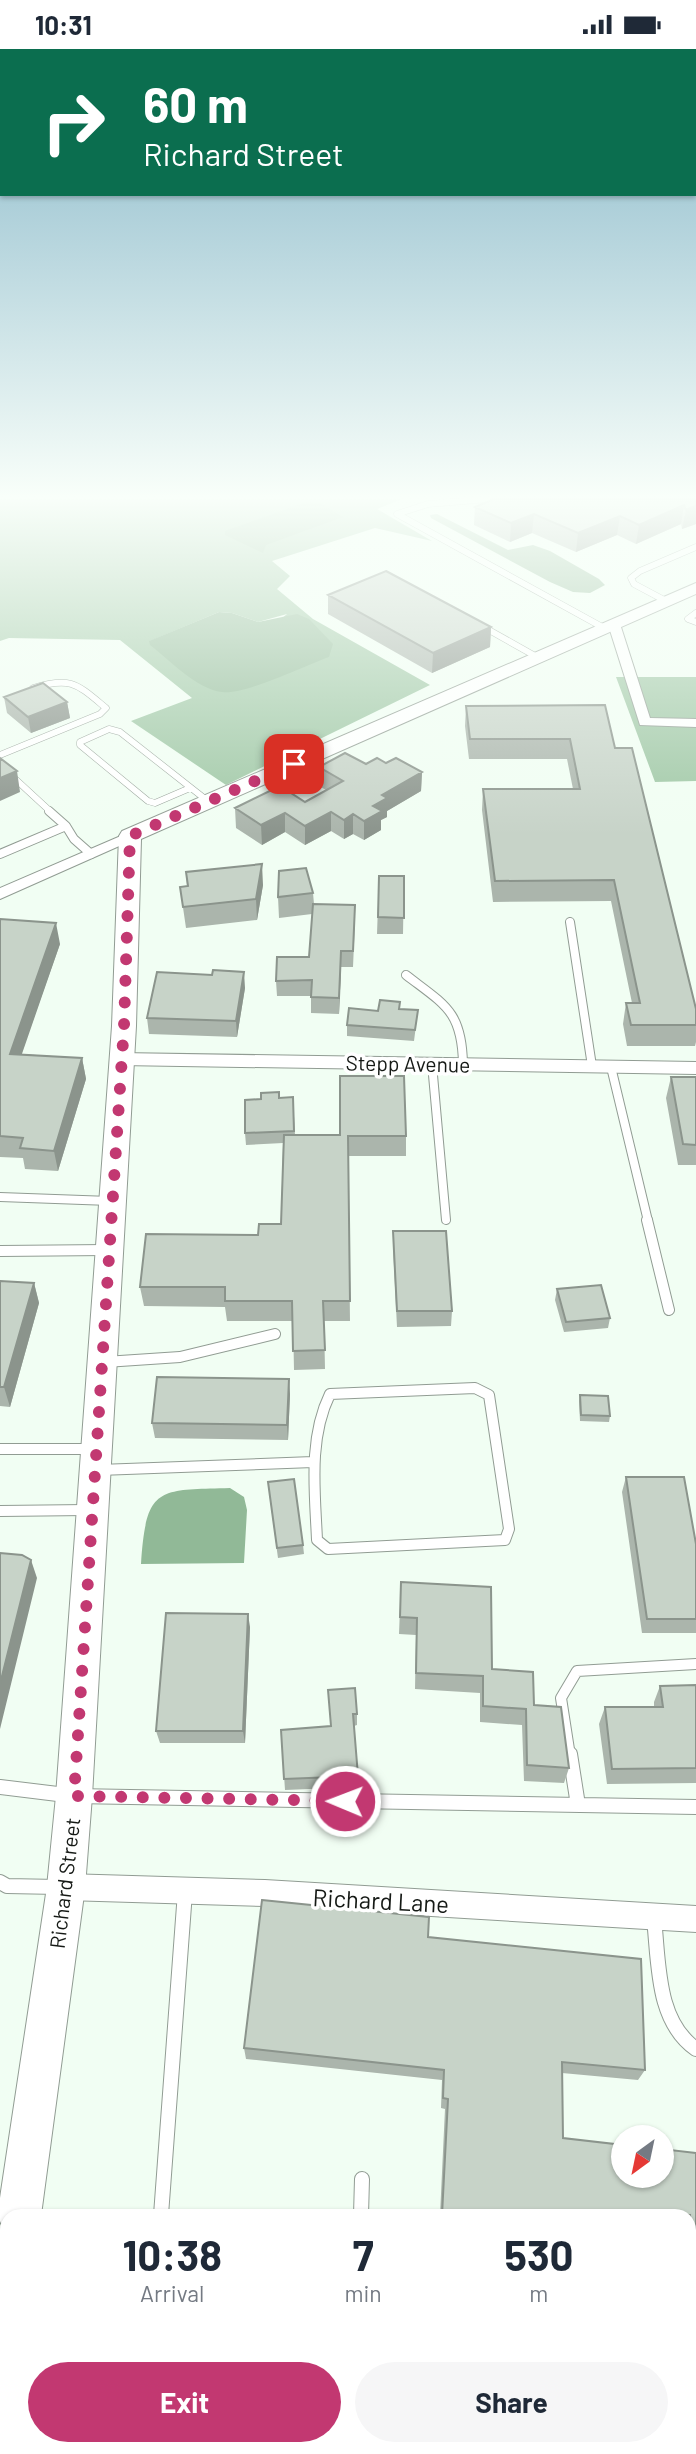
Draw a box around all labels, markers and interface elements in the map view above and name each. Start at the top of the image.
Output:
text: 10:31 [35,9,92,40]
text: 60 m [143,74,248,133]
icon: right [28,77,119,168]
text: Richard Street [143,134,344,172]
pin [264,734,324,794]
icon: arrive [275,745,313,783]
street label: Stepp Avenue [345,1049,471,1077]
position arrow [308,1764,382,1838]
street label: Richard Street [44,1816,84,1950]
street label: Richard Lane [312,1882,450,1918]
north arrow [611,2125,674,2187]
map controls [611,2125,674,2188]
text: 10:38 [122,2229,222,2279]
text: 7 [353,2229,374,2279]
text: 530 [504,2229,574,2279]
text: Arrival [140,2279,204,2307]
text: min [344,2279,382,2307]
text: m [529,2279,548,2307]
button: Exit [28,2362,341,2442]
button: Share [355,2362,668,2442]

